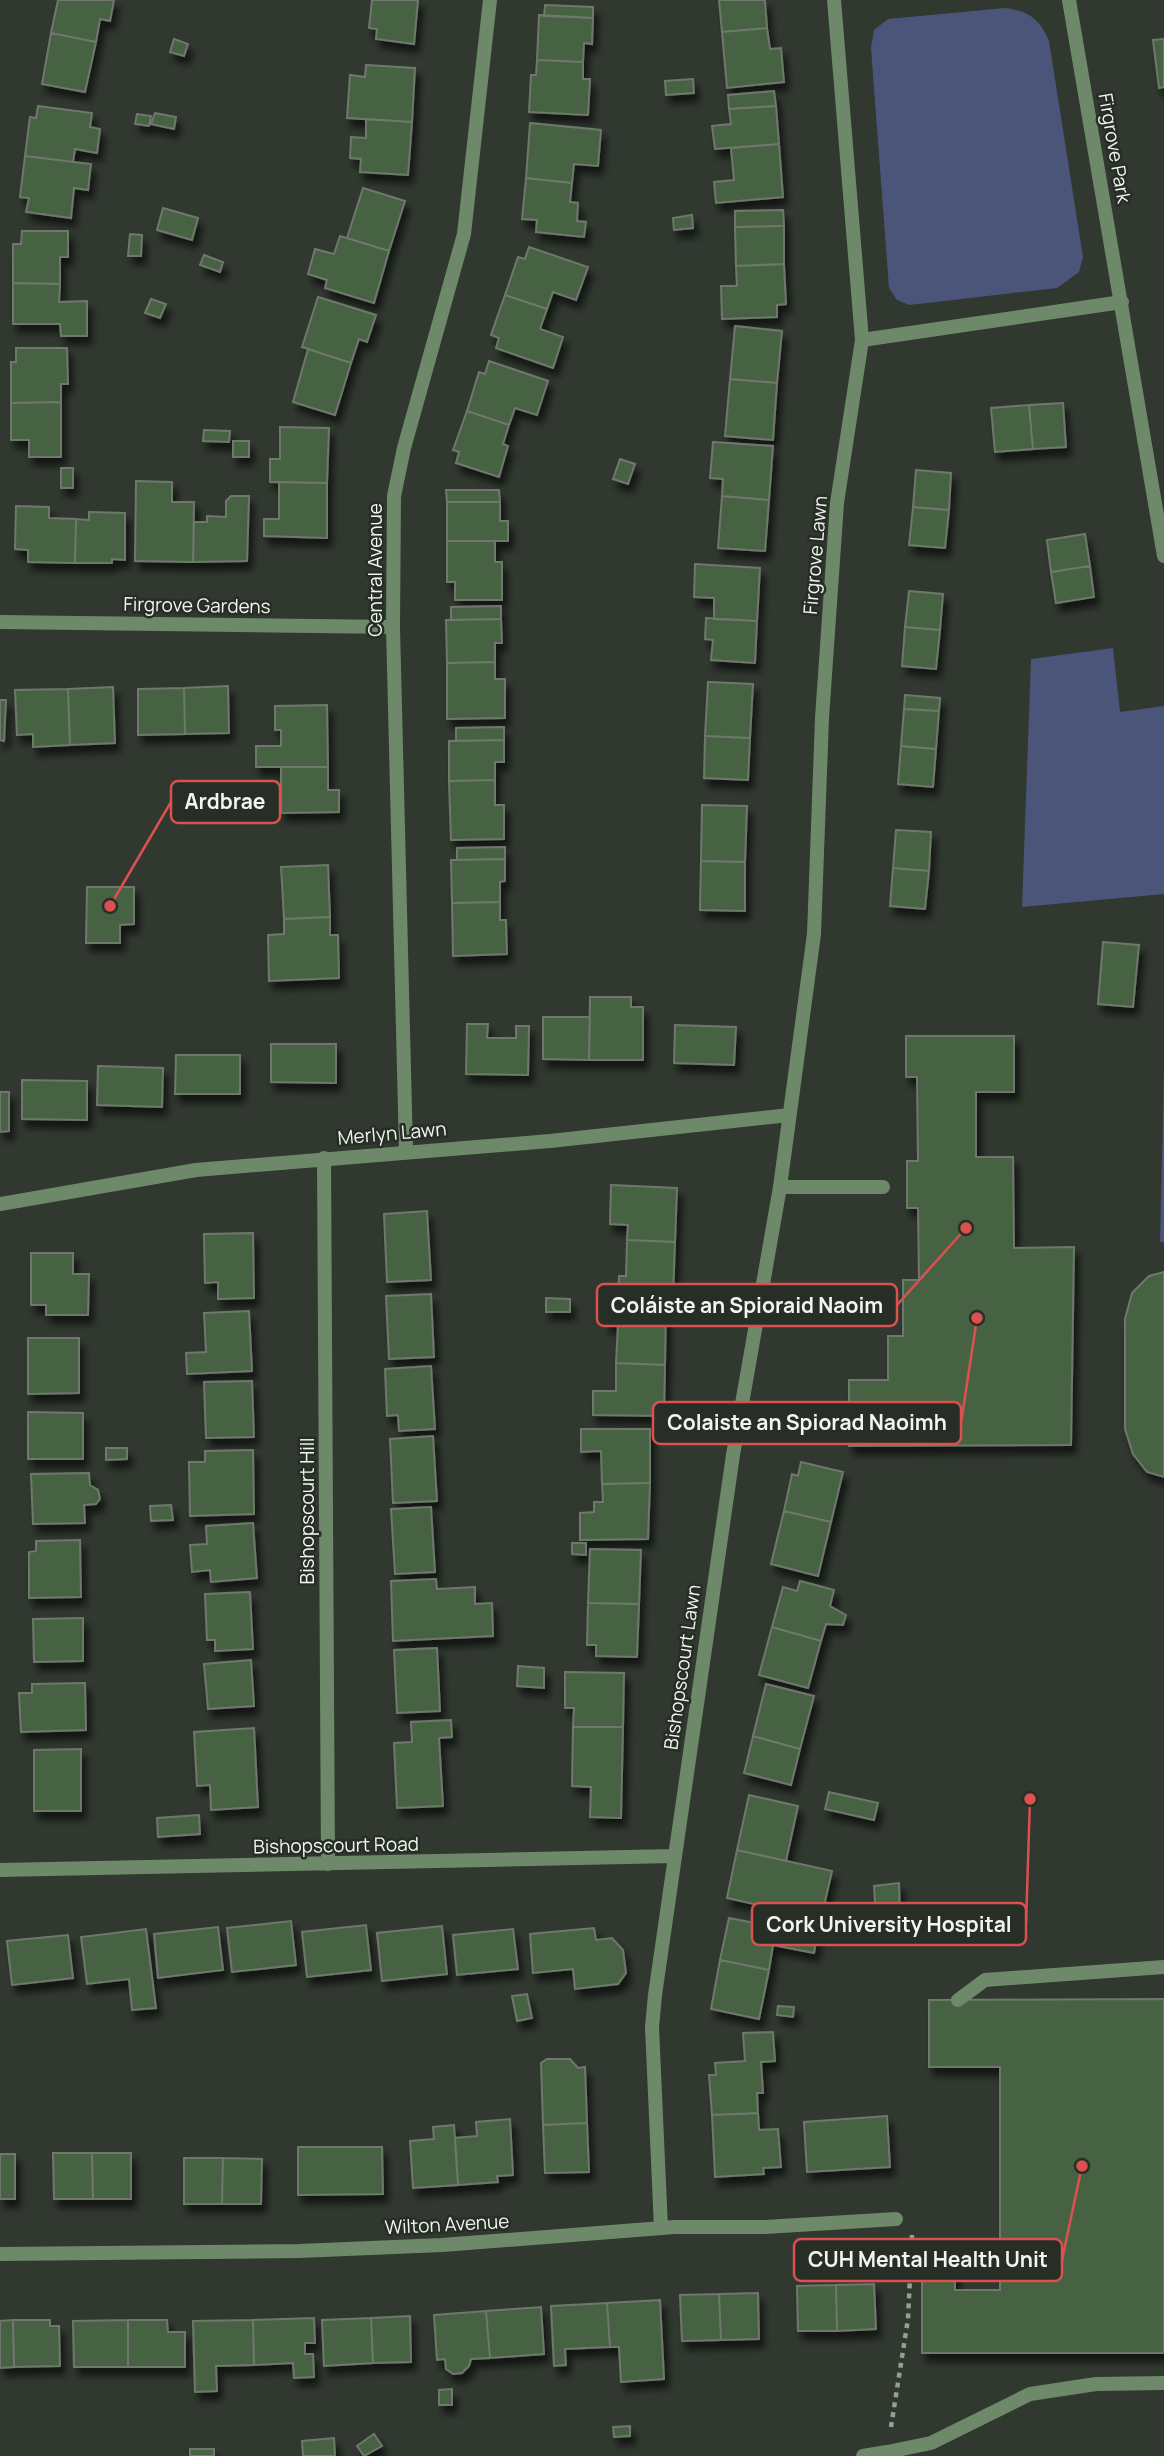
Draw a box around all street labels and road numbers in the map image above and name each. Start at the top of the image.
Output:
street label: Firgrove Park [1093,91,1138,206]
street label: Firgrove Lawn [797,495,833,615]
street label: Central Avenue [362,503,388,637]
street label: Firgrove Gardens [123,591,271,619]
street label: Merlyn Lawn [336,1115,448,1151]
street label: Bishopscourt Hill [294,1437,320,1585]
street label: Bishopscourt Lawn [658,1583,706,1751]
street label: Bishopscourt Road [253,1831,419,1859]
street label: Wilton Avenue [384,2208,510,2240]

